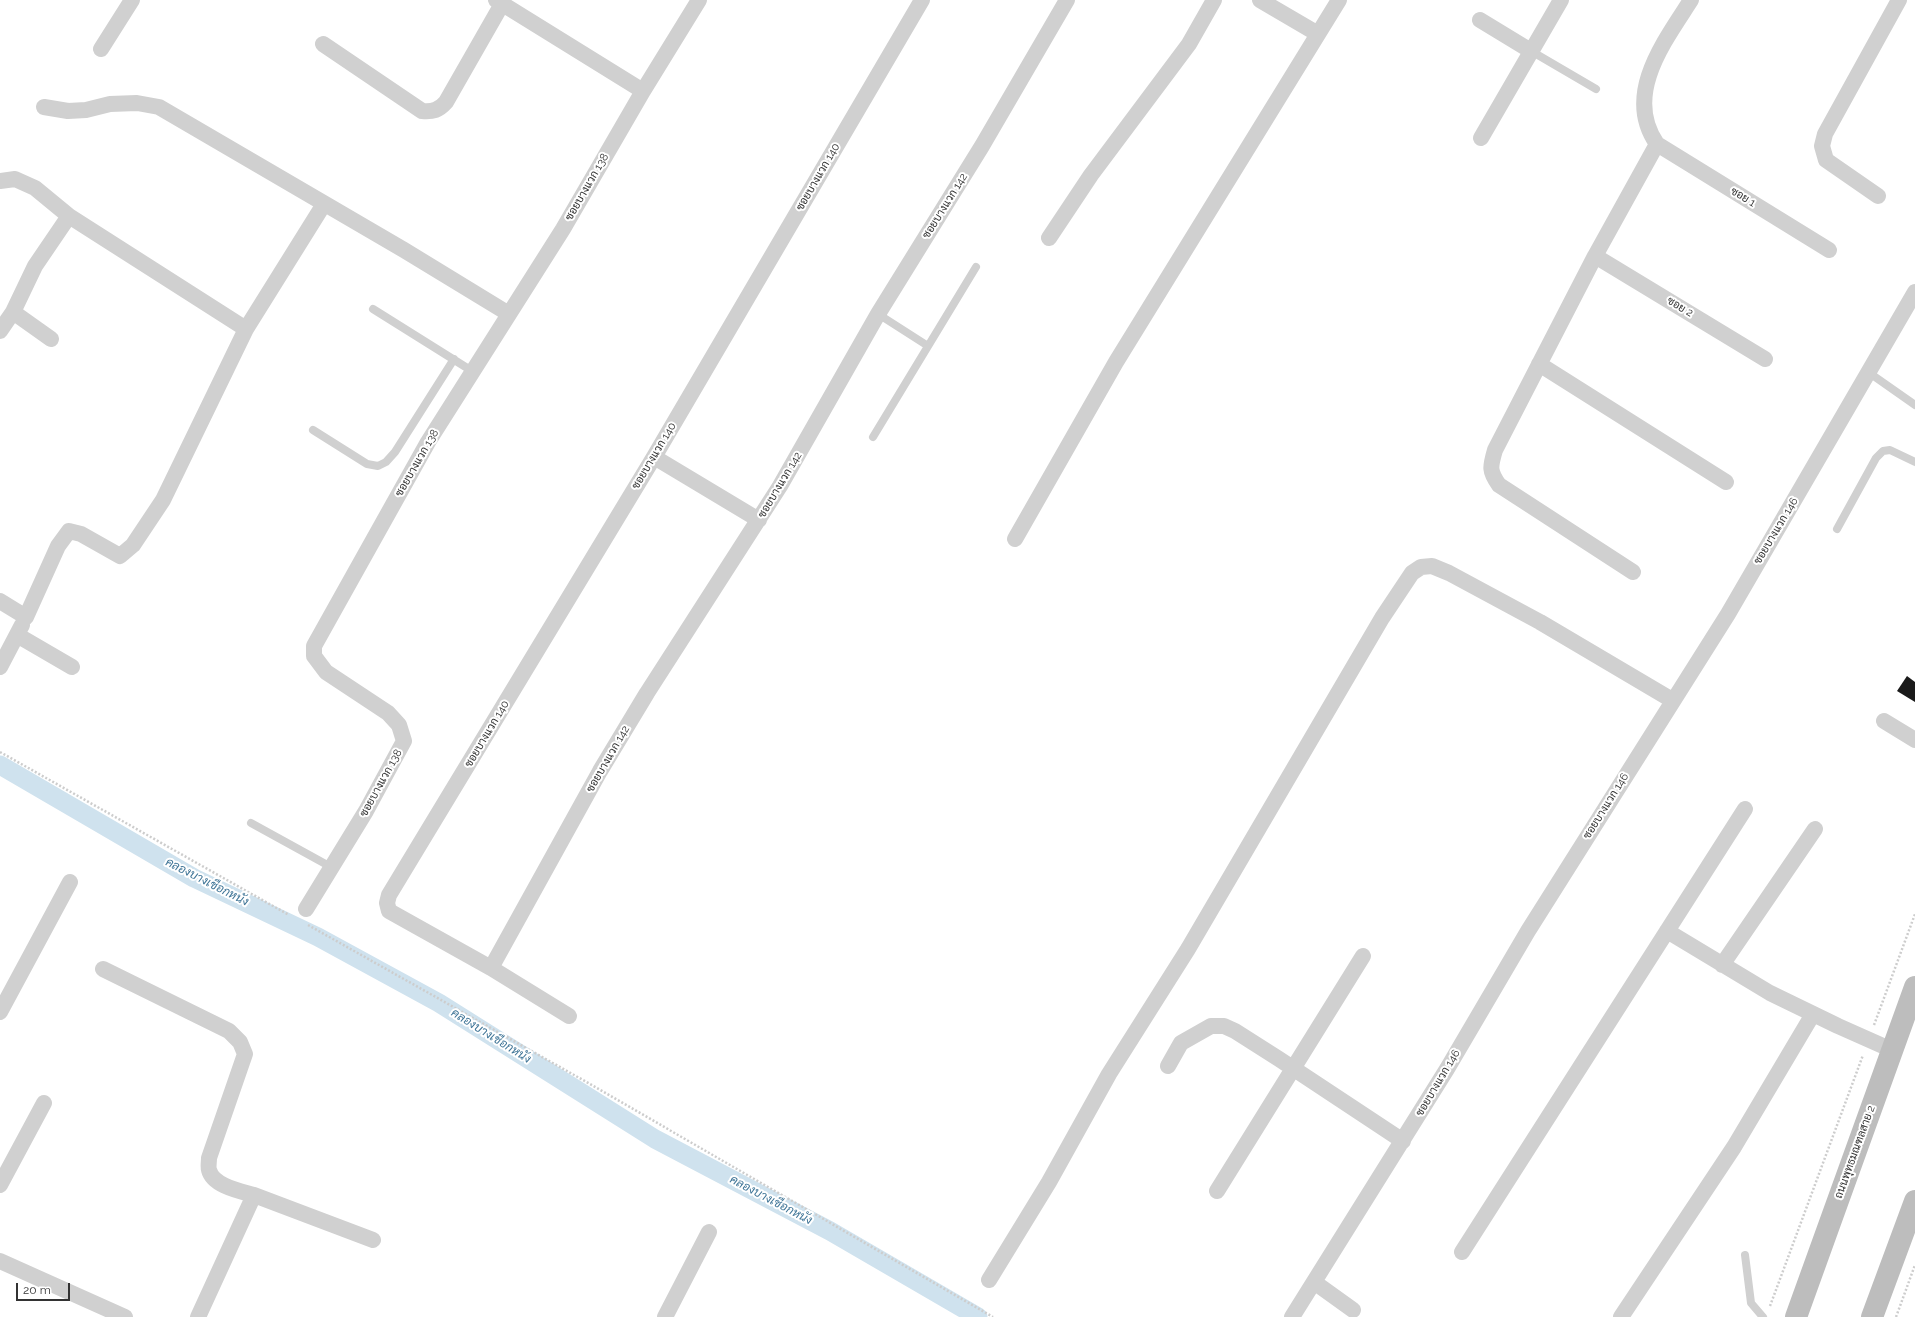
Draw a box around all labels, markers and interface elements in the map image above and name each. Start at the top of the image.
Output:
street label: ซอยบางแวก 140 [793,141,843,213]
street label: ซอยบางแวก 138 [562,151,612,223]
street label: ซอยบางแวก 142 [920,171,970,241]
street label: ซอย 1 [1728,184,1758,210]
street label: ซอย 2 [1665,294,1695,320]
street label: ซอยบางแวก 140 [629,420,679,492]
street label: ซอยบางแวก 138 [392,427,442,499]
street label: ซอยบางแวก 142 [755,450,805,520]
street label: ซอยบางแวก 146 [1751,495,1801,567]
street label: ซอยบางแวก 140 [462,698,512,770]
street label: ซอยบางแวก 142 [584,723,632,795]
street label: ซอยบางแวก 138 [357,747,405,819]
street label: ซอยบางแวก 146 [1580,771,1632,841]
water label: คลองบางเชือกหนัง [163,855,251,909]
water label: คลองบางเชือกหนัง [448,1006,534,1066]
street label: ซอยบางแวก 146 [1413,1047,1463,1119]
street label: ถนนพุทธมณฑลสาย 2 [1832,1104,1878,1200]
water label: คลองบางเชือกหนัง [727,1172,815,1228]
scale bar [18,1275,72,1301]
text: 20 m [23,1283,51,1297]

